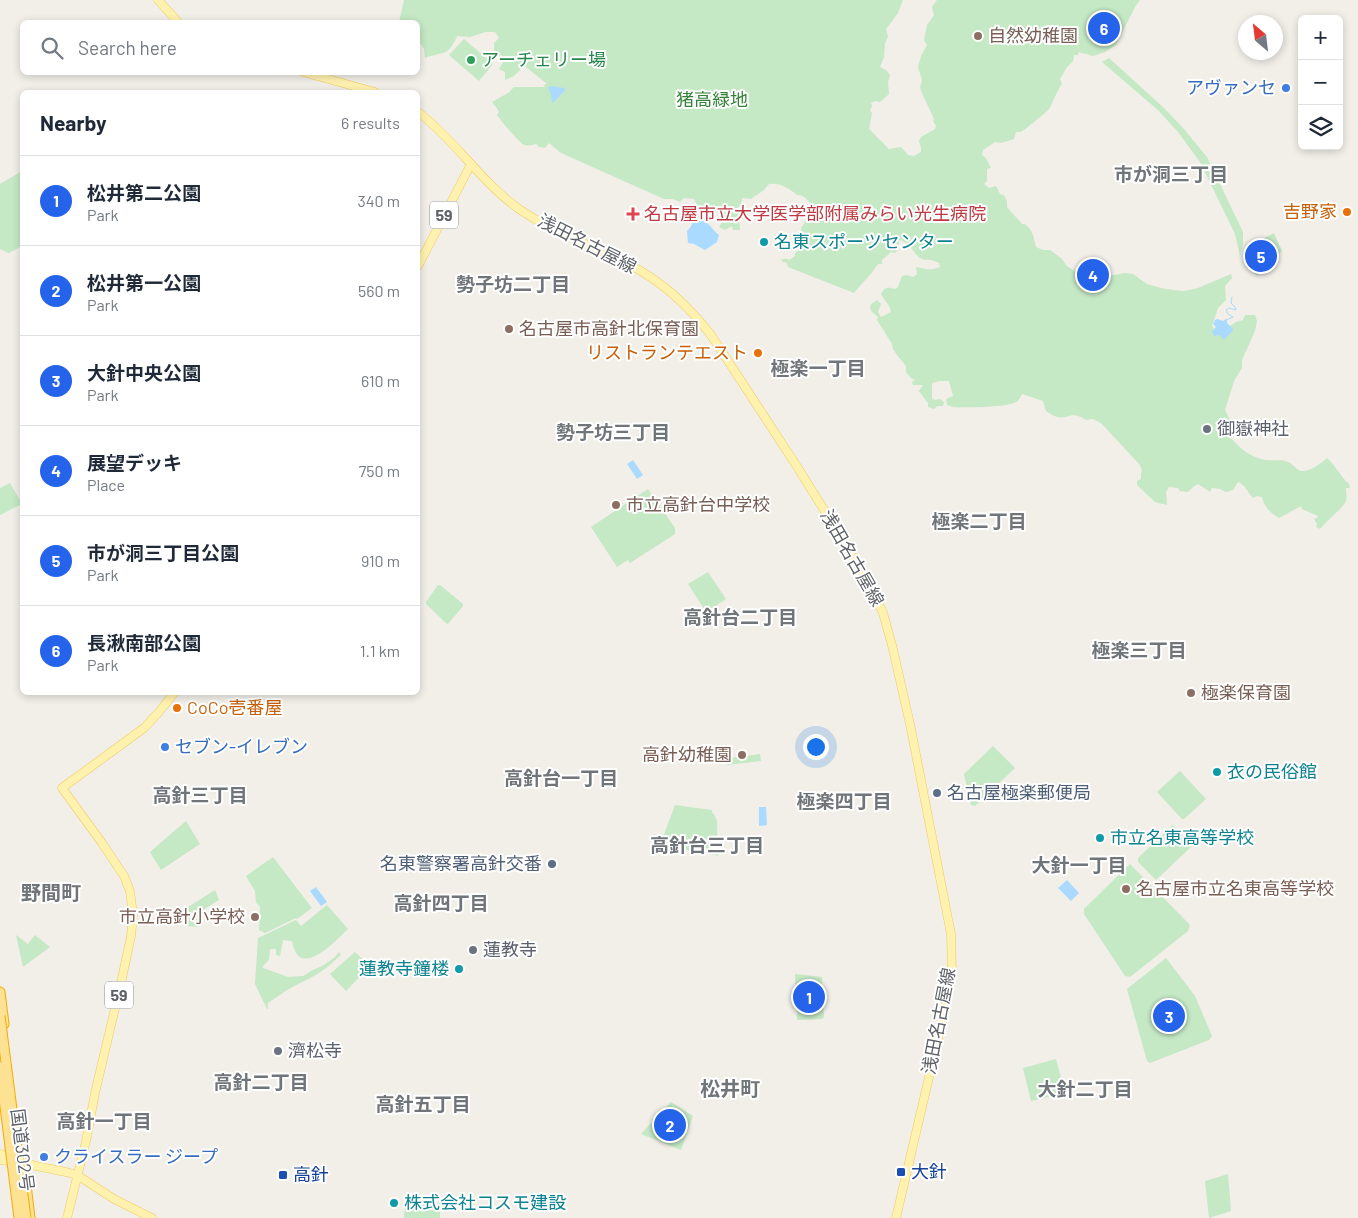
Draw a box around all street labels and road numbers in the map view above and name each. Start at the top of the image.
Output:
road number: 59 [430,202,458,228]
street label: 浅田名古屋線 [534,209,641,277]
street label: 浅田名古屋線 [816,505,889,610]
street label: 浅田名古屋線 [917,966,959,1076]
road number: 59 [105,982,133,1008]
street label: 国道302号 [7,1107,39,1192]

